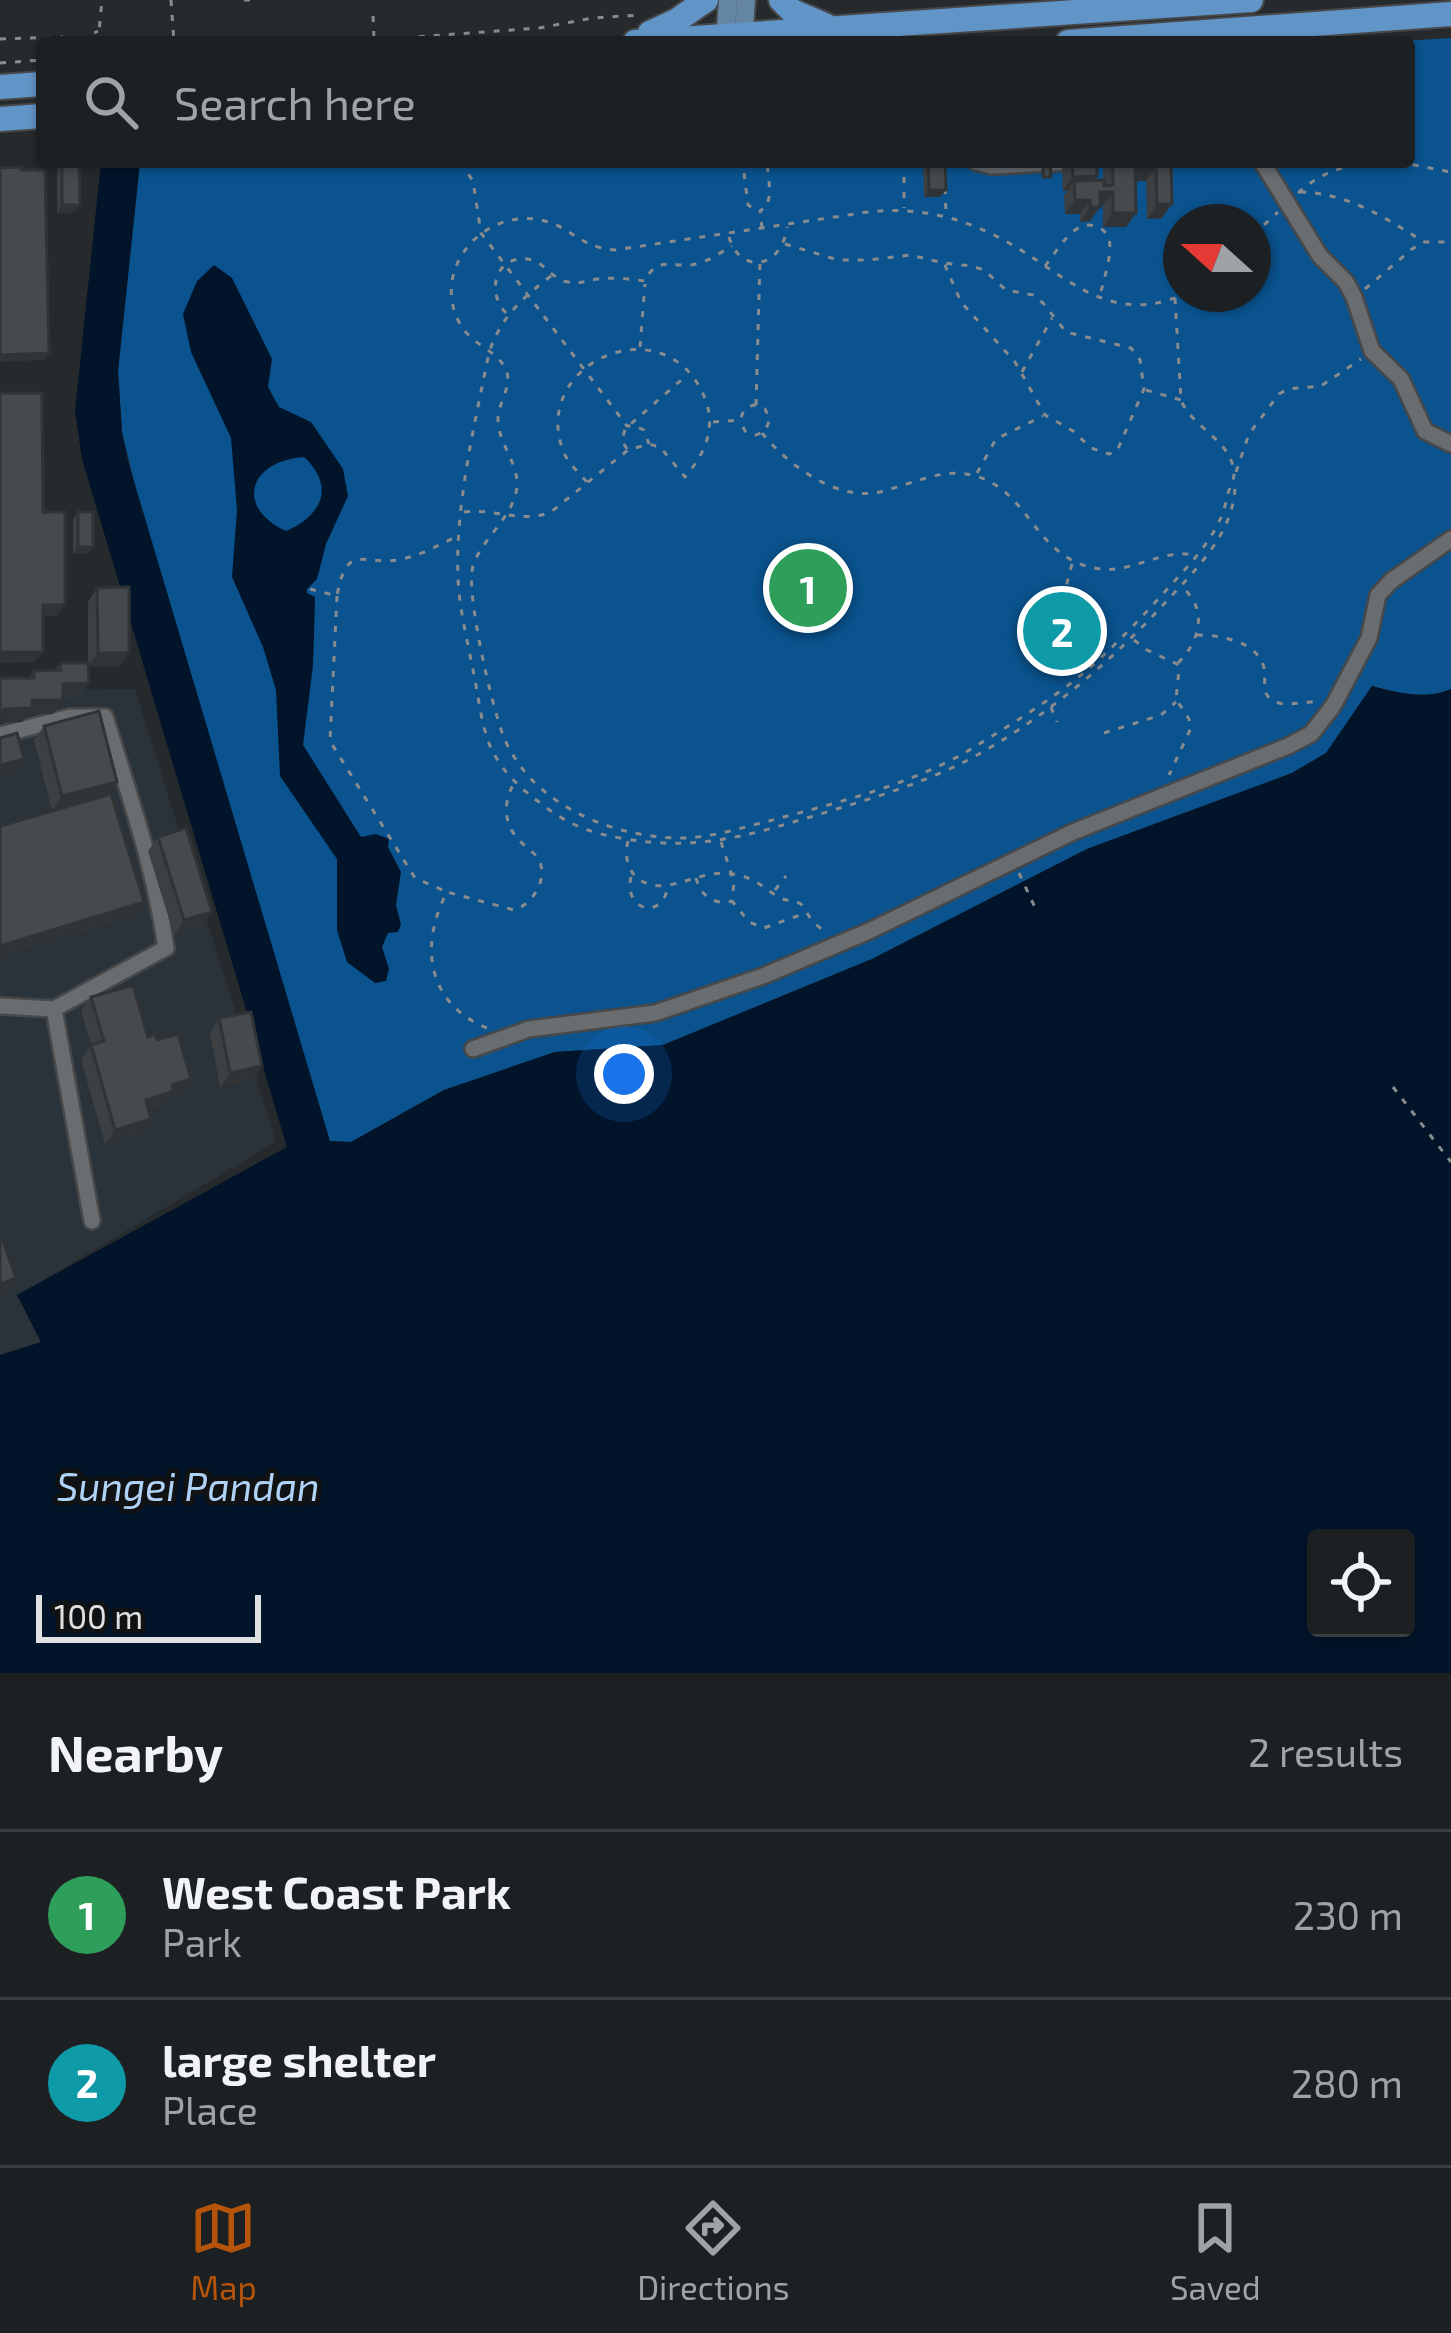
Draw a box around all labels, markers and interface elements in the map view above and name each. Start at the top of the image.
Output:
search box [36,36,1415,168]
icon: search [78,69,144,135]
text: Search here [174,75,416,129]
north arrow [1163,204,1271,312]
pin: 1 [769,543,847,633]
pin: 2 [1023,586,1101,676]
your location [594,1044,654,1104]
water label: Sungei Pandan [56,1462,320,1509]
map controls [1307,1529,1415,1637]
button: locate [1307,1529,1415,1637]
scale bar [36,1589,261,1642]
text: 100 m [54,1596,143,1636]
text: Nearby [48,1721,223,1782]
text: 2 results [1248,1728,1403,1775]
text: West Coast Park [162,1864,511,1918]
text: 1 [79,1891,95,1938]
text: 230 m [1293,1891,1403,1938]
text: Park [162,1918,242,1965]
text: large shelter [162,2032,436,2086]
text: 2 [76,2059,98,2106]
text: 280 m [1291,2059,1403,2106]
text: Place [162,2086,258,2133]
tab: Map [190,2195,257,2307]
tab: Directions [637,2195,789,2307]
tab: Saved [1170,2195,1261,2307]

